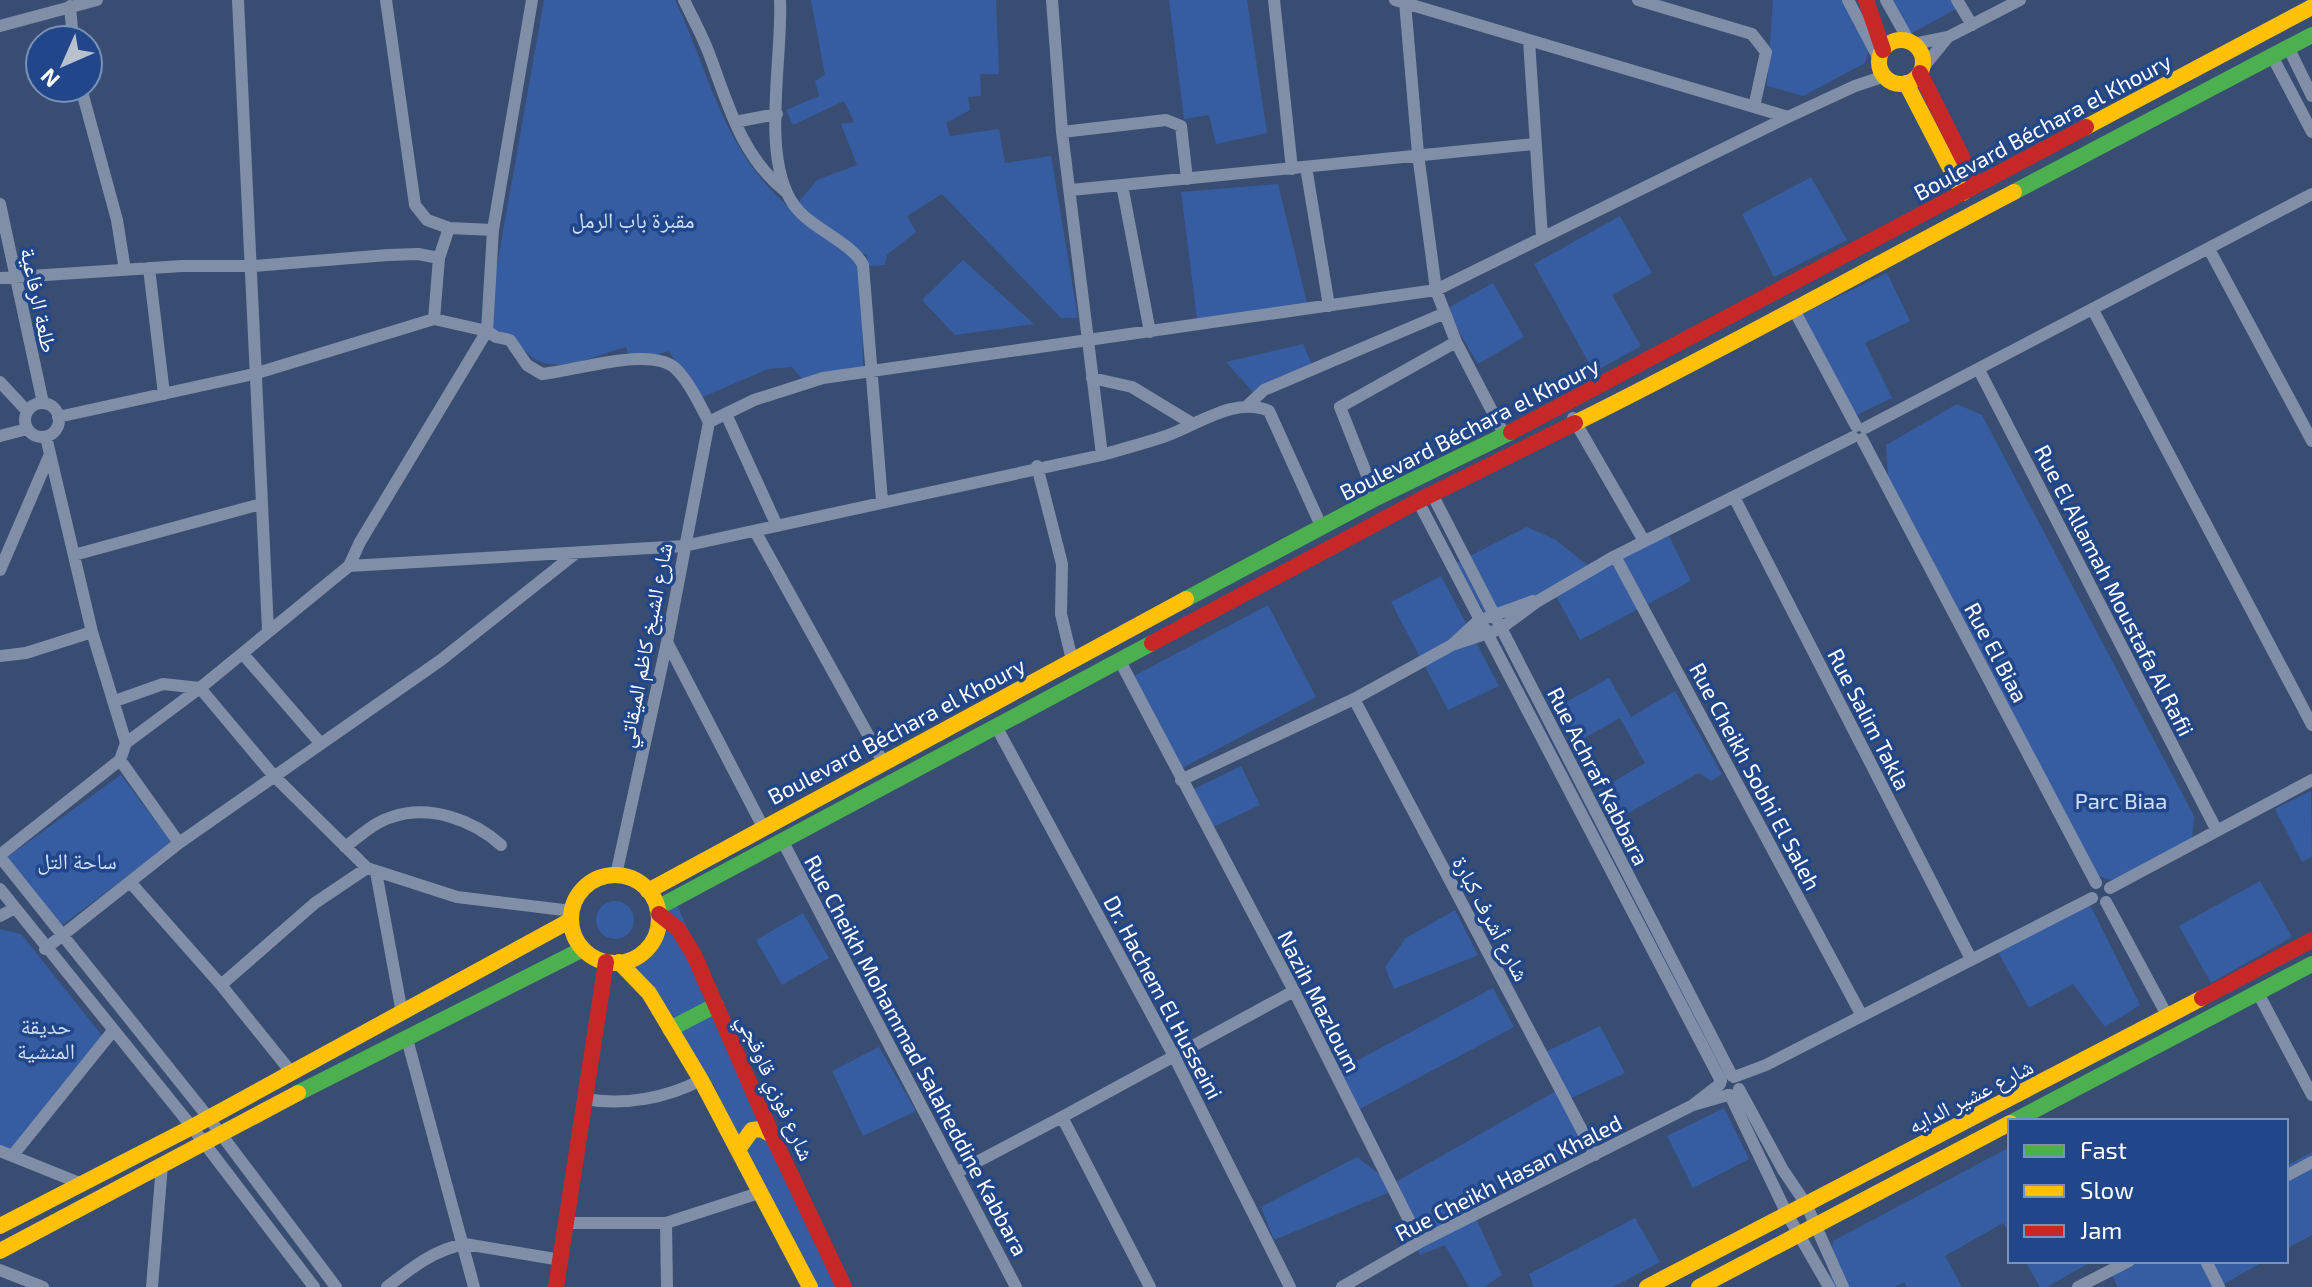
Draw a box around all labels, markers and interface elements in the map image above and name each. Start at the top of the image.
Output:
north arrow [24,24,104,104]
street label: Boulevard Béchara el Khoury [1909,47,2175,205]
text: N [34,64,64,94]
park label: مقبرة باب الرمل [571,206,695,234]
street label: طلعة الرفاعية [15,245,64,355]
street label: Boulevard Béchara el Khoury [1335,351,1603,505]
street label: Rue El Allamah Moustafa Al Rafii [2030,440,2200,740]
street label: شارع الشيخ كاظم الميقاتي [611,540,682,751]
street label: Rue El Biaa [1960,598,2034,706]
street label: Rue Salim Takla [1823,644,1917,794]
street label: Boulevard Béchara el Khoury [763,651,1029,809]
street label: Rue Cheikh Sobhi El Saleh [1685,658,1827,894]
street label: Rue Achraf Kabbara [1543,683,1655,869]
park label: Parc Biaa [2075,787,2167,813]
park label: ساحة التل [37,847,117,875]
street label: Rue Cheikh Mohammad Salaheddine Kabbara [800,850,1034,1260]
street label: شارع أشرف كبارة [1446,851,1536,986]
street label: Dr. Hachem El Husseini [1099,891,1229,1103]
street label: Nazih Mazloum [1273,926,1367,1076]
street label: شارع فوزي قاوقجي [728,1010,821,1166]
park label: حديقة المنشية [17,1012,75,1063]
street label: شارع عشير الدايه [1903,1052,2038,1140]
street label: Rue Cheikh Hasan Khaled [1390,1108,1626,1246]
legend [2008,1119,2288,1263]
text: Fast [2080,1135,2127,1164]
text: Slow [2080,1175,2134,1204]
text: Jam [2080,1215,2122,1244]

